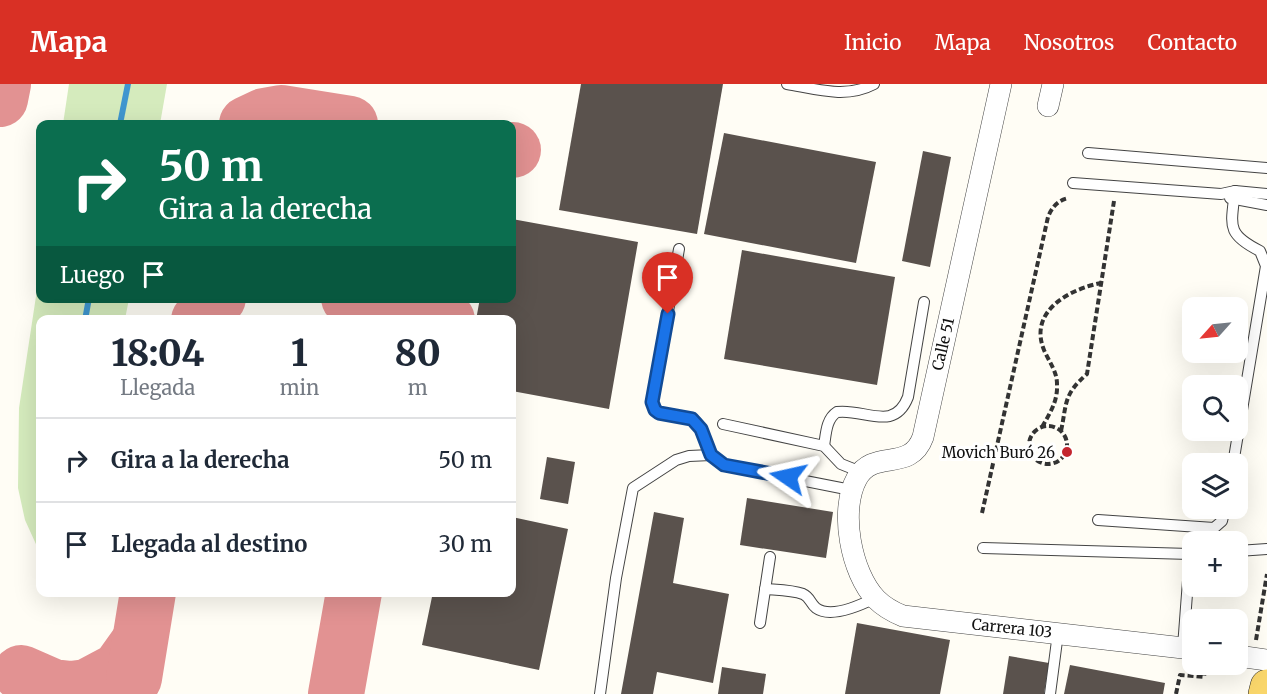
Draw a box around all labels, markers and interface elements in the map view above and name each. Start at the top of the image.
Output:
text: Mapa [30,24,107,60]
text: Inicio [844,29,902,56]
text: Mapa [935,29,991,56]
text: Nosotros [1024,29,1114,56]
text: Contacto [1147,29,1237,56]
text: 50 m [159,140,263,192]
icon: right [60,144,138,222]
text: Gira a la derecha [159,192,372,226]
pin [642,252,693,314]
icon: arrive [137,258,170,291]
text: Luego [60,261,125,289]
icon: arrive [651,261,684,294]
north arrow [1182,297,1248,363]
map controls [1182,297,1248,675]
street label: Calle 51 [928,316,958,372]
text: 18:04 [111,331,205,376]
text: 1 [291,331,308,376]
text: 80 [394,331,441,376]
text: Llegada [120,375,195,400]
text: min [280,375,319,400]
text: m [408,375,428,400]
button: search [1182,375,1248,441]
place label: Movich Buró 26 [942,443,1055,462]
icon: right [60,444,93,477]
position arrow [756,445,820,509]
marker: Movich Buró 26 [1060,445,1074,459]
text: Gira a la derecha [111,446,289,474]
text: 50 m [438,446,492,474]
button: layers [1182,453,1248,519]
icon: arrive [60,528,93,561]
text: Llegada al destino [111,530,307,558]
text: 30 m [438,530,492,558]
button: + [1182,531,1248,597]
button: − [1182,609,1248,675]
street label: Carrera 103 [971,614,1053,642]

